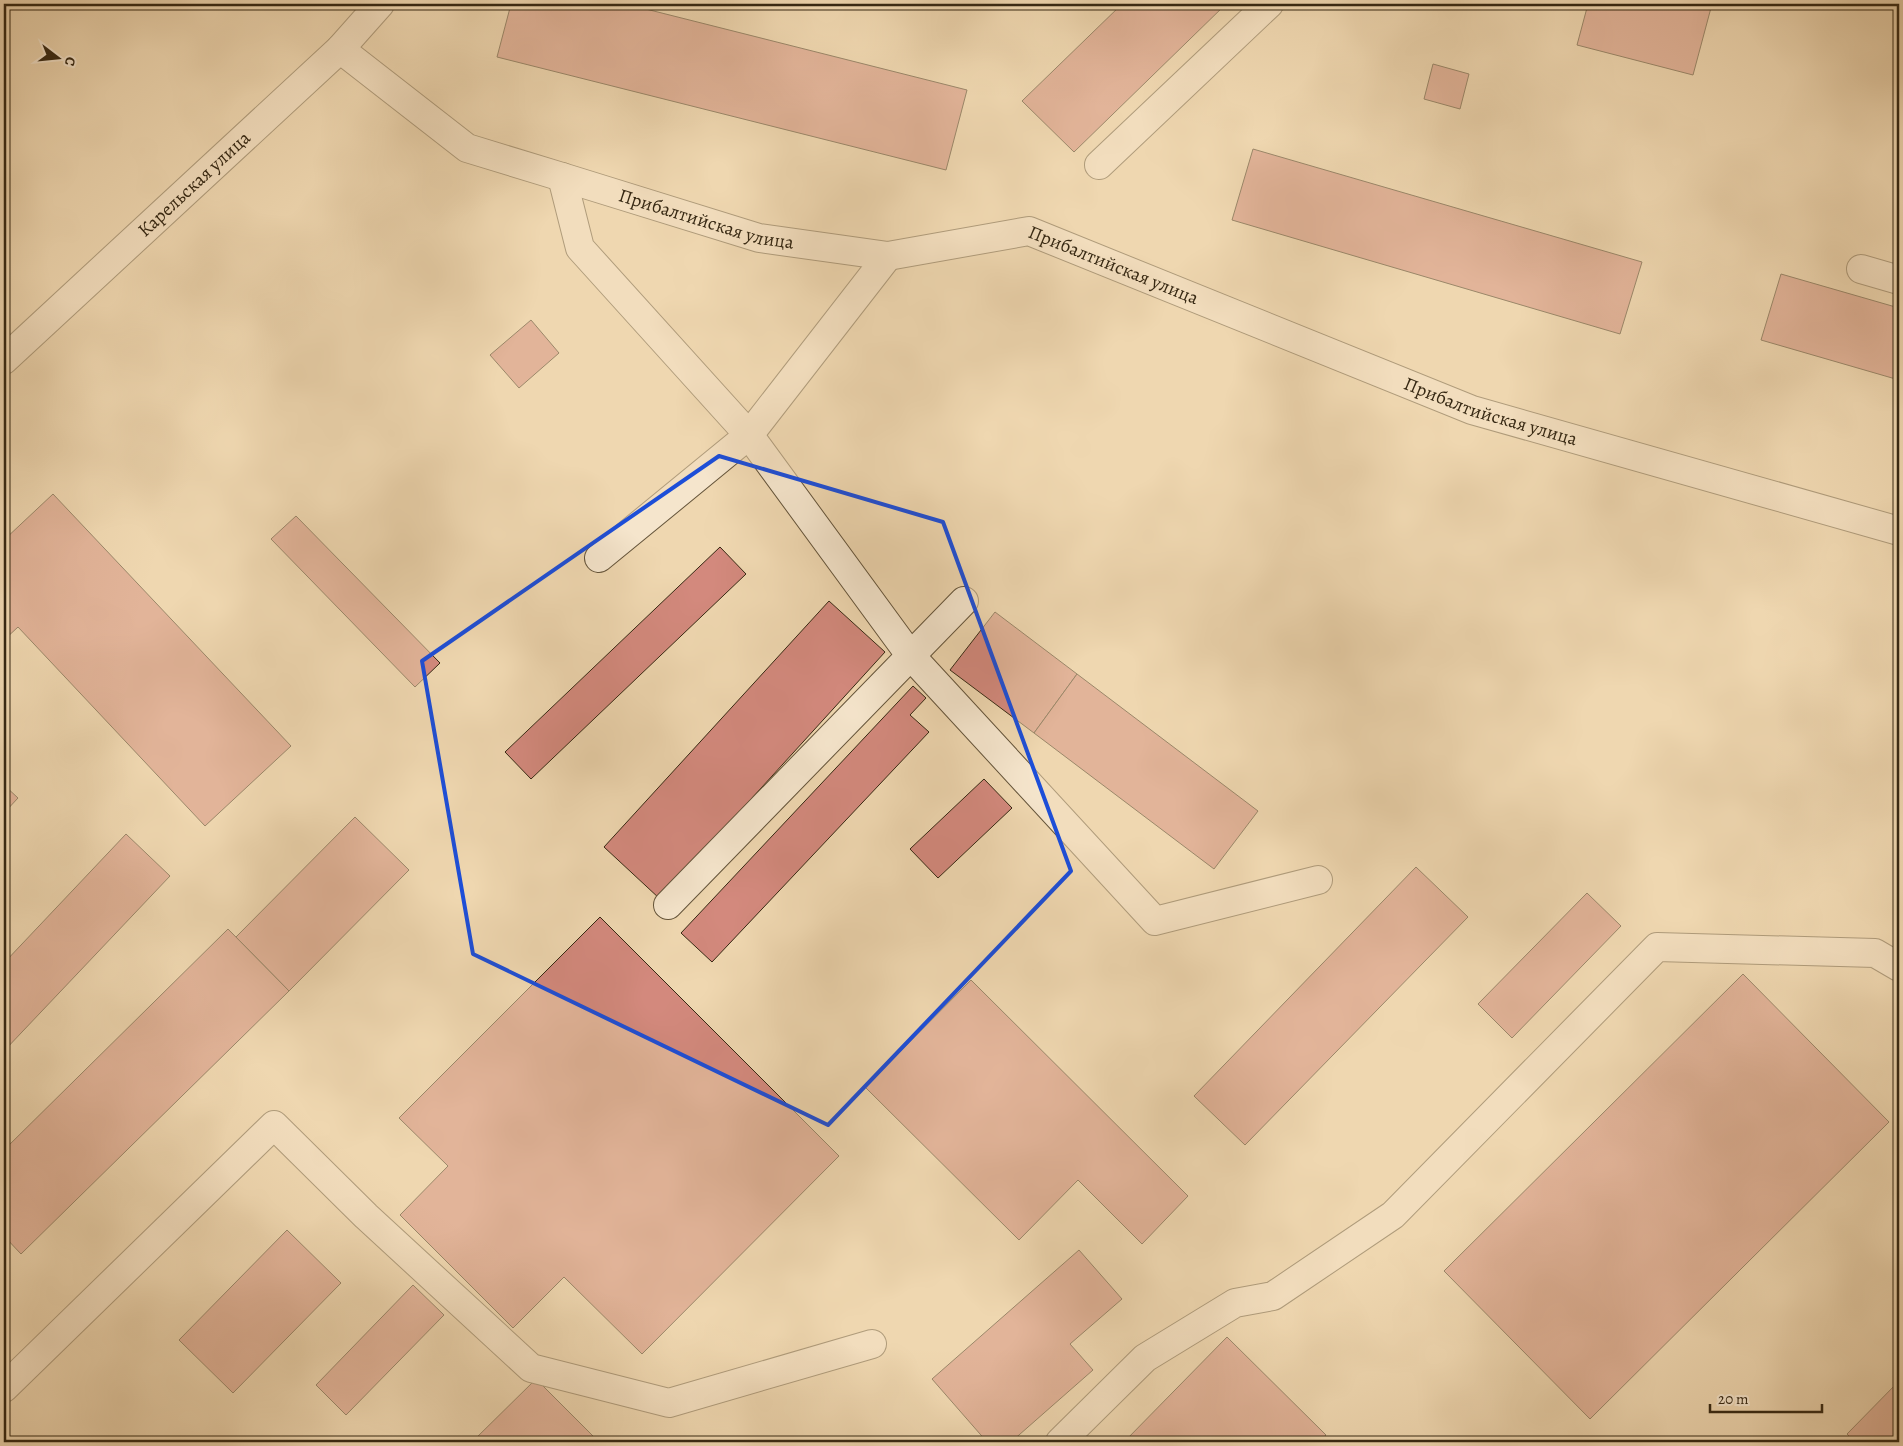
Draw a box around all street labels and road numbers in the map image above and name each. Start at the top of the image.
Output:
street label: Карельская улица [132,125,256,243]
street label: Прибалтийская улица [615,182,796,256]
street label: Прибалтийская улица [1024,219,1203,311]
street label: Прибалтийская улица [1400,371,1581,452]

